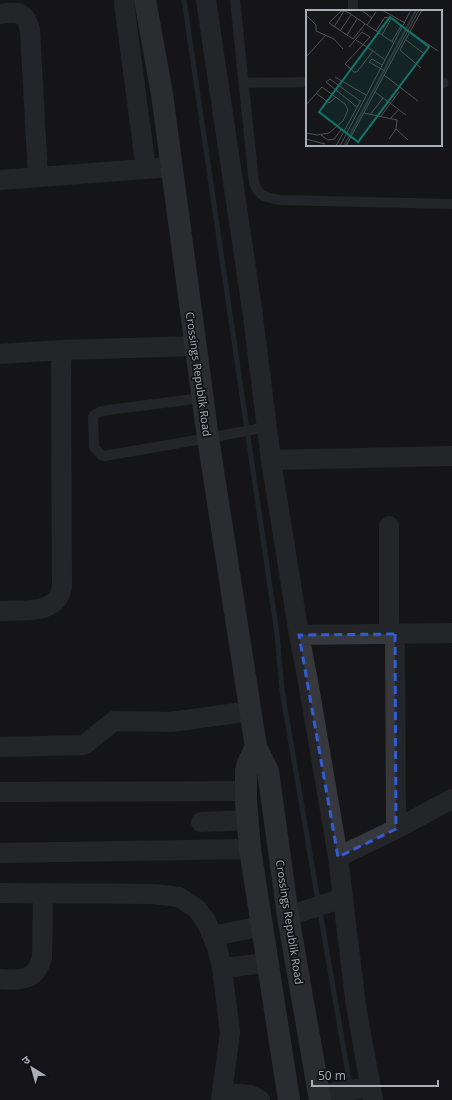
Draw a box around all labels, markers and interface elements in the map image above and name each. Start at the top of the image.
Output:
inset map [306,10,442,146]
street label: Crossings Republik Road [183,311,215,437]
street label: Crossings Republik Road [273,859,307,985]
north arrow [12,1048,52,1088]
text: उ [19,1051,33,1068]
scale bar [312,1062,438,1088]
text: 50 m [318,1067,346,1084]

